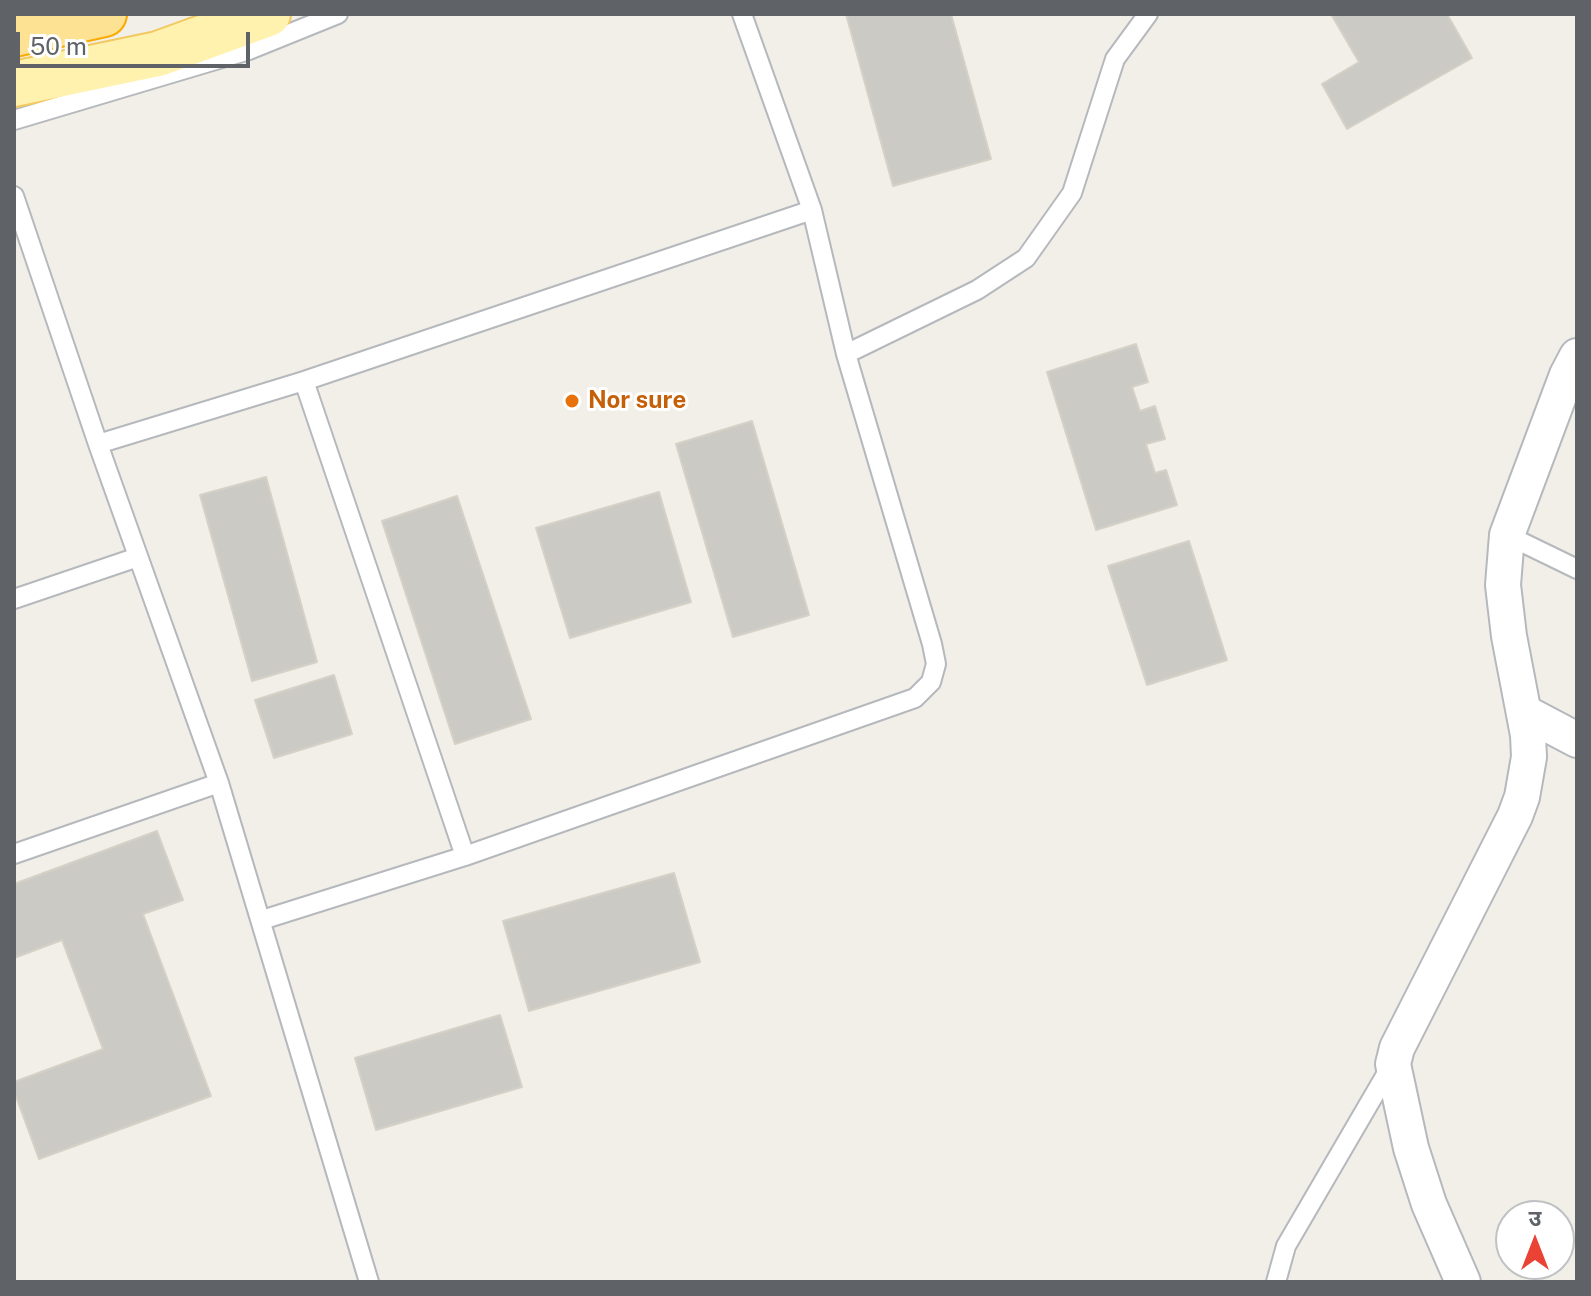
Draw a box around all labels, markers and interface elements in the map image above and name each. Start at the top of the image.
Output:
scale bar [20,16,254,66]
text: 50 m [30,32,87,60]
place label: Nor sure [588,387,686,415]
marker: Nor sure [563,392,581,410]
north arrow [1495,1200,1575,1280]
text: उ [1529,1205,1541,1231]

